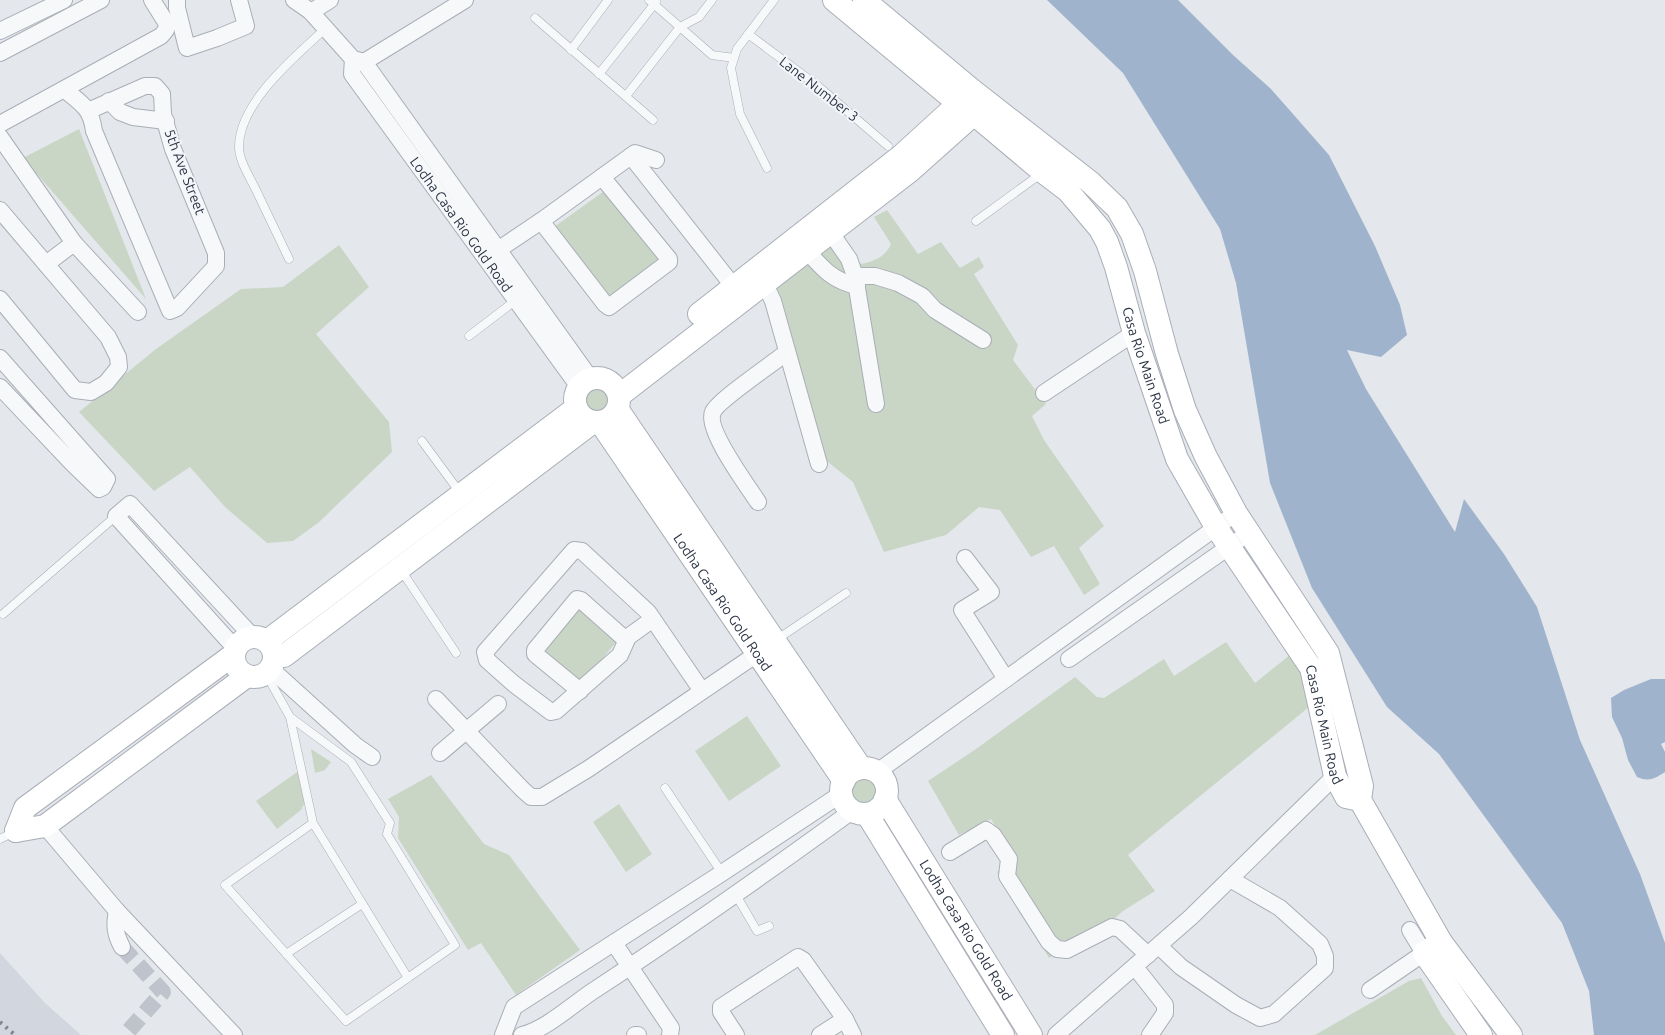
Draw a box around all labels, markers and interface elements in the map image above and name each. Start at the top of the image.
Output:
street label: Lane Number 3 [776,53,862,125]
street label: 5th Ave Street [161,127,209,218]
street label: Lodha Casa Rio Gold Road [407,154,515,295]
street label: Casa Rio Main Road [1119,305,1172,426]
street label: Lodha Casa Rio Gold Road [670,530,775,674]
street label: Casa Rio Main Road [1302,663,1346,787]
street label: Lodha Casa Rio Gold Road [916,857,1016,1003]

